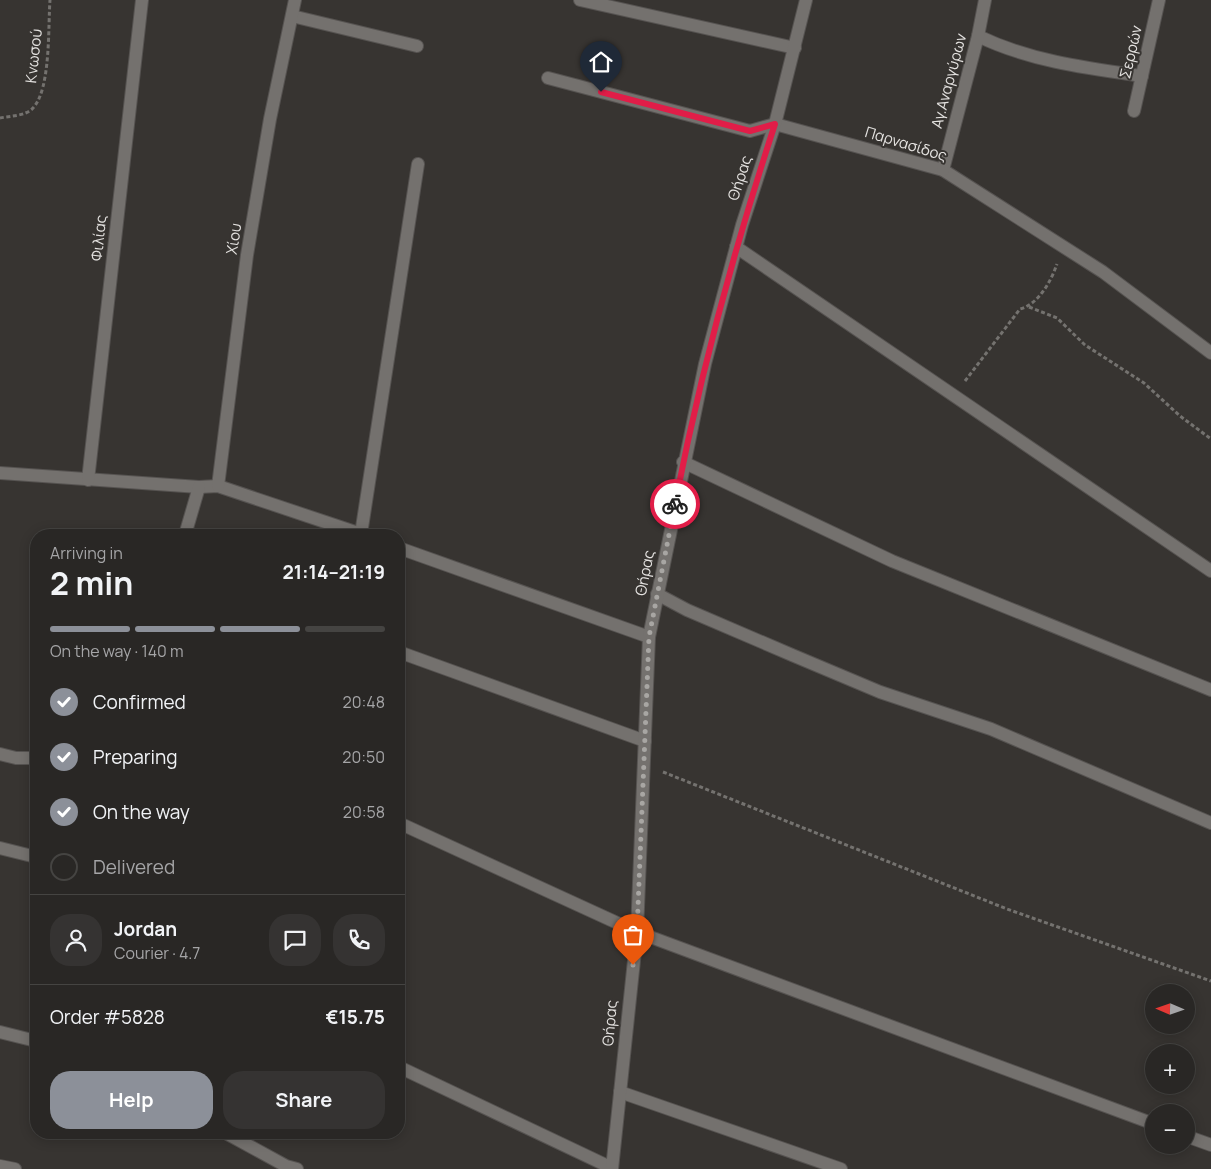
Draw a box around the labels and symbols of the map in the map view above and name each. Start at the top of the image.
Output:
street label: Σερρών [1114,23,1147,81]
street label: Κνωσού [20,28,47,84]
street label: Αγ.Αναργύρων [926,31,971,131]
pin [580,41,622,92]
street label: Παρνασίδος [863,121,950,166]
street label: Θήρας [722,153,757,203]
street label: Φιλίας [86,214,111,262]
street label: Χίου [221,222,246,256]
courier [650,479,700,529]
street label: Θήρας [630,548,659,598]
pin [612,914,654,965]
north arrow [1145,984,1195,1034]
street label: Θήρας [597,999,622,1047]

